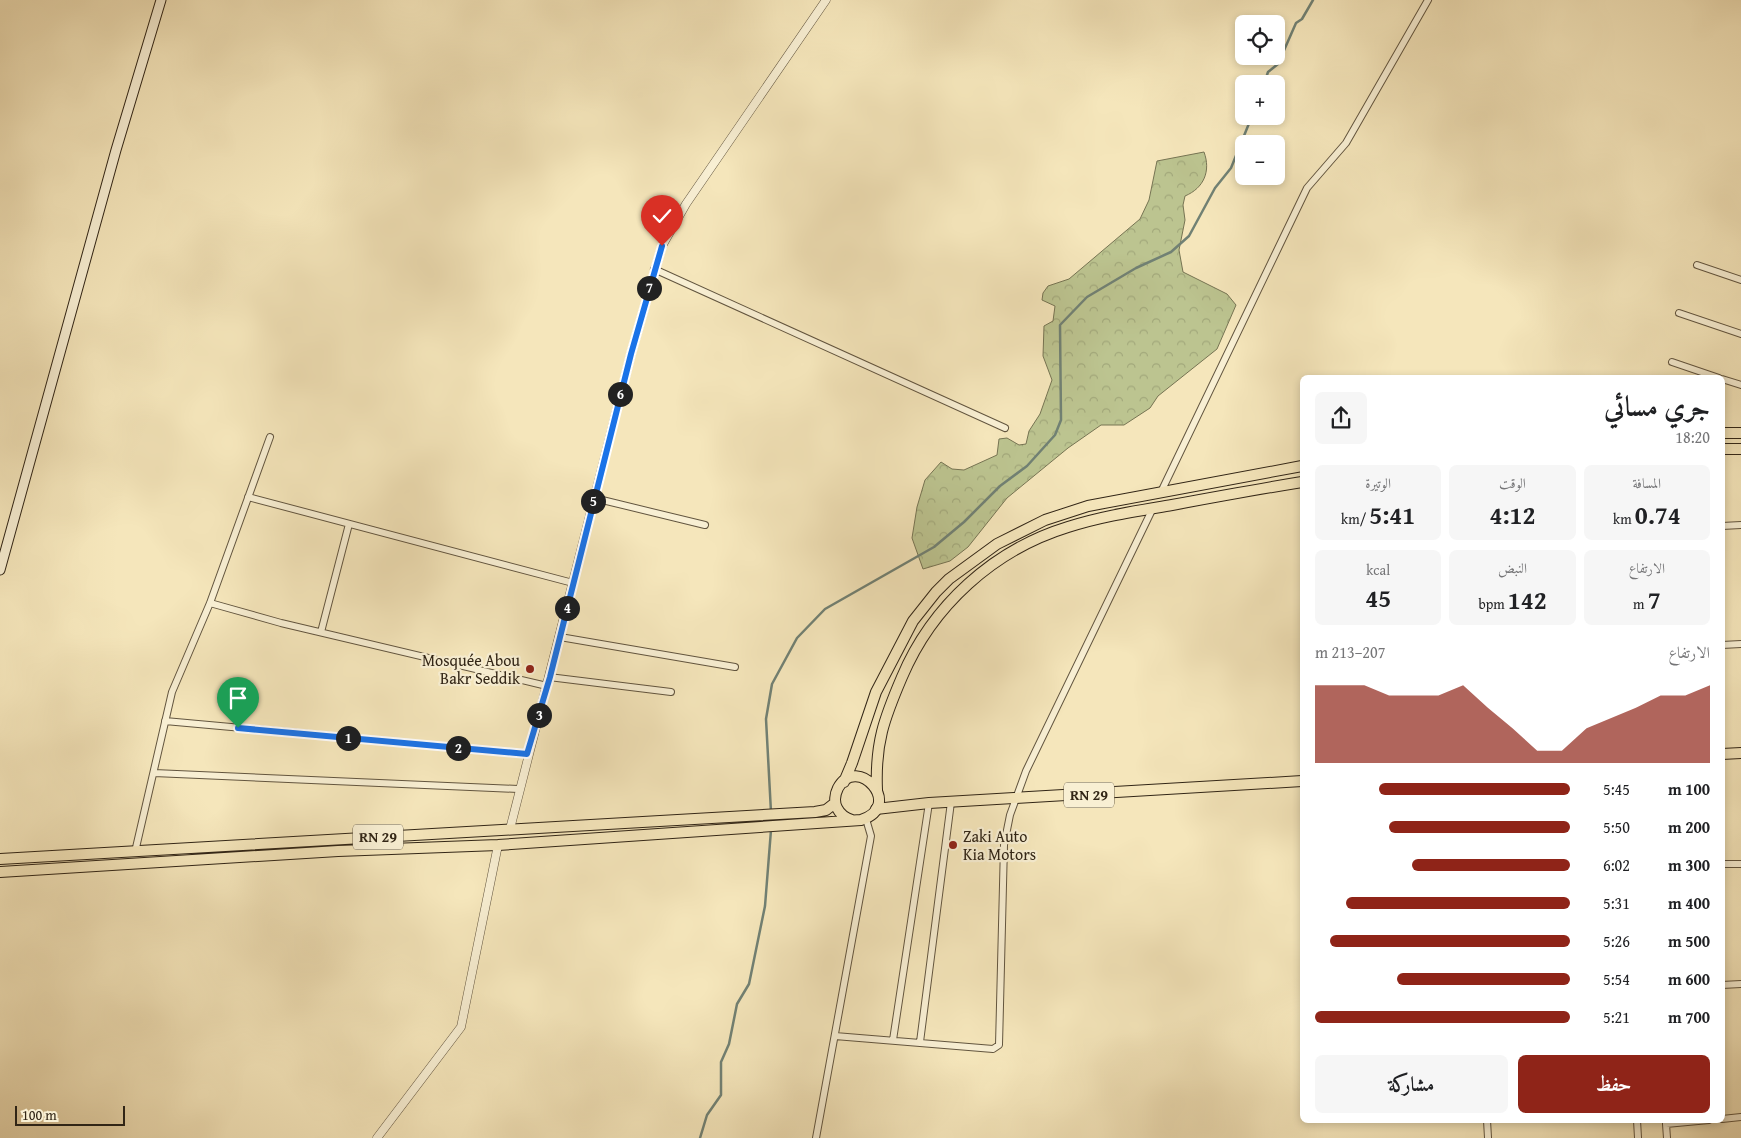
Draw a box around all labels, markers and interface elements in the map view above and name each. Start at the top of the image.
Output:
map controls [1235,15,1285,185]
button: locate [1235,15,1285,65]
button: + [1235,75,1285,125]
button: − [1235,135,1285,185]
pin [641,195,683,246]
icon: check [648,202,676,230]
pin: 7 [636,276,662,300]
text: 7 [646,278,653,298]
pin: 6 [608,382,632,406]
text: 6 [617,384,624,404]
text: جري مسائي [1604,385,1710,426]
button: share [1315,392,1367,444]
text: 18:20 [1675,425,1710,449]
text: الوتيرة [1365,473,1391,493]
text: الوقت [1499,473,1526,493]
text: المسافة [1633,473,1661,493]
pin: 5 [580,488,606,514]
text: 5 [590,491,597,511]
text: 5:41 [1369,497,1415,533]
text: 4:12 [1490,497,1535,533]
text: 0.74 [1635,497,1681,533]
text: /km [1341,509,1369,529]
text: km [1613,509,1635,529]
text: النبض [1498,558,1527,578]
text: الارتفاع [1629,558,1665,578]
text: kcal [1366,560,1390,580]
text: 45 [1365,580,1391,616]
text: 142 [1508,582,1547,618]
text: 7 [1648,582,1661,618]
text: bpm [1478,594,1508,614]
text: m [1633,594,1648,614]
pin: 4 [554,596,580,620]
text: 4 [564,598,571,618]
text: 207–213 m [1315,640,1385,664]
text: الارتفاع [1668,640,1710,664]
place label: Mosquée Abou Bakr Seddik [422,648,521,690]
marker: Mosquée Abou Bakr Seddik [524,663,536,675]
pin [217,677,259,728]
icon: arrive [224,684,252,712]
pin: 3 [526,702,552,728]
text: 3 [536,705,543,725]
pin: 1 [336,726,360,750]
text: 1 [345,728,352,748]
pin: 2 [446,736,470,760]
text: 2 [455,738,462,758]
text: 5:45 [1603,777,1630,801]
text: 100 m [1668,777,1710,801]
road number: RN 29 [1064,782,1114,808]
text: 5:50 [1603,815,1630,839]
text: 200 m [1668,815,1710,839]
road number: RN 29 [353,824,403,850]
place label: Zaki Auto Kia Motors [963,824,1036,866]
marker: Zaki Auto Kia Motors [947,839,959,851]
text: 6:02 [1603,853,1630,877]
text: 300 m [1668,853,1710,877]
text: 5:31 [1603,891,1630,915]
text: 400 m [1668,891,1710,915]
text: 5:26 [1603,929,1630,953]
text: 500 m [1668,929,1710,953]
text: 5:54 [1603,967,1630,991]
text: 600 m [1668,967,1710,991]
text: 5:21 [1603,1005,1630,1029]
text: 700 m [1668,1005,1710,1029]
button: مشاركة [1315,1055,1508,1113]
button: حفظ [1518,1055,1710,1113]
scale bar [15,1103,125,1126]
text: 100 m [22,1105,57,1125]

